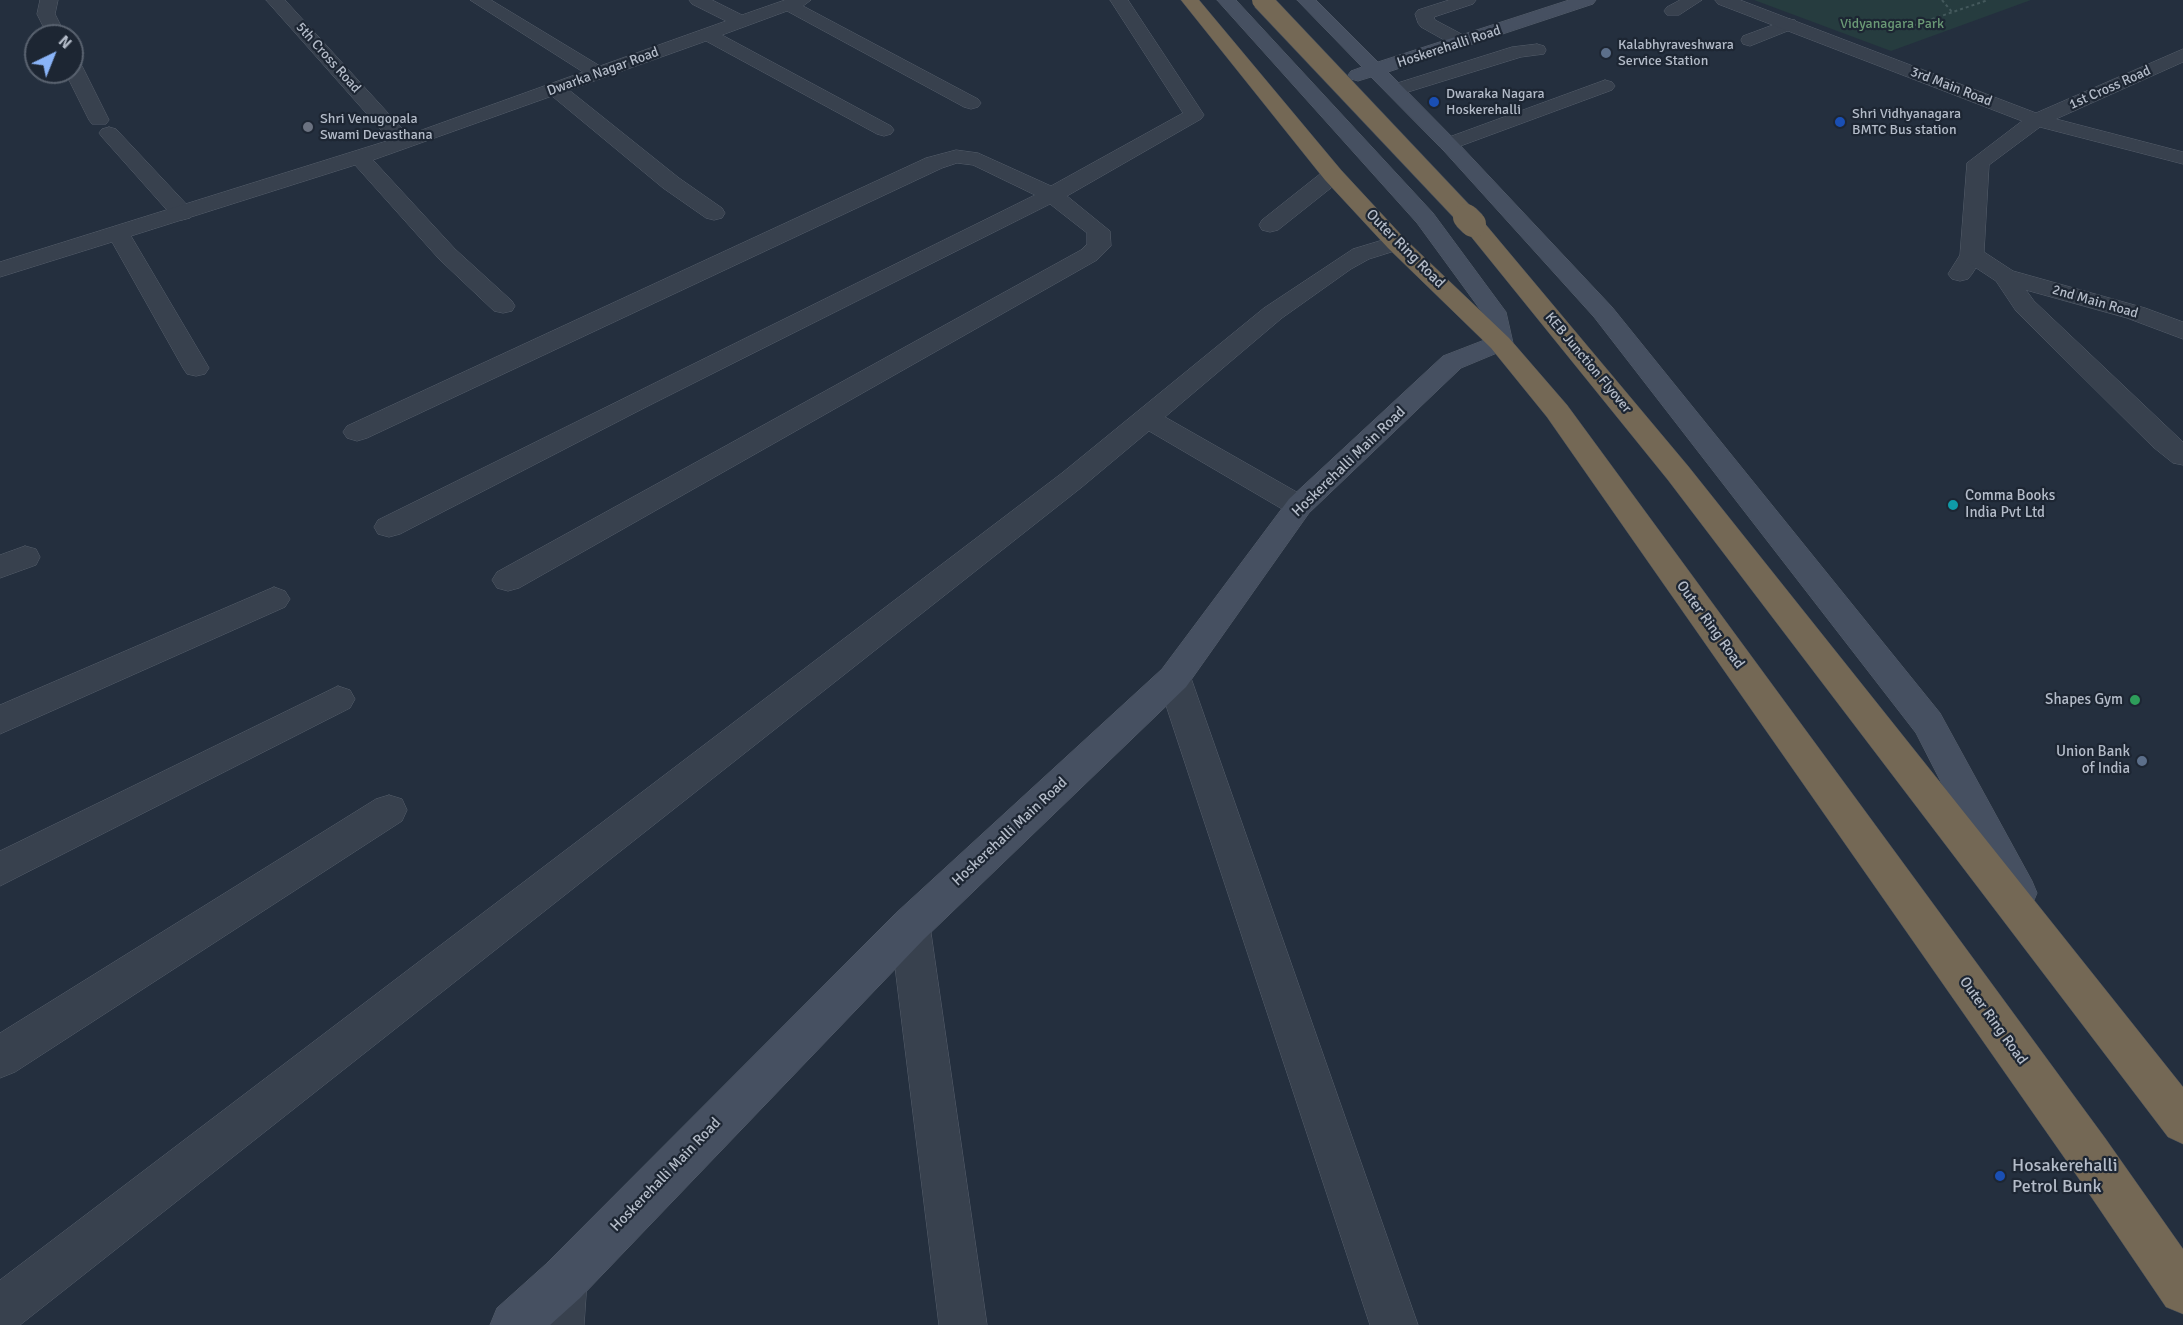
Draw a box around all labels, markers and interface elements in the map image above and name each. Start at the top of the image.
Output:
park label: Vidyanagara Park [1840,16,1944,32]
street label: 5th Cross Road [292,19,364,97]
street label: Hoskerehalli Road [1395,22,1503,72]
north arrow [24,24,84,84]
text: N [54,31,76,53]
place label: Kalabhyraveshwara Service Station [1618,37,1734,70]
street label: Dwarka Nagar Road [545,44,661,100]
marker: Kalabhyraveshwara Service Station [1599,46,1613,60]
street label: 1st Cross Road [2067,63,2153,113]
street label: 3rd Main Road [1908,64,1994,110]
place label: Dwaraka Nagara Hoskerehalli [1446,86,1545,118]
marker: Dwaraka Nagara Hoskerehalli [1427,95,1441,109]
place label: Shri Vidhyanagara BMTC Bus station [1852,106,1961,138]
place label: Shri Venugopala Swami Devasthana [320,111,432,144]
marker: Shri Vidhyanagara BMTC Bus station [1833,115,1847,129]
marker: Shri Venugopala Swami Devasthana [301,120,315,134]
street label: Outer Ring Road [1362,206,1448,292]
street label: 2nd Main Road [2050,282,2140,322]
street label: KEB Junction Flyover [1541,309,1635,417]
street label: Hoskerehalli Main Road [1288,403,1410,521]
place label: Comma Books India Pvt Ltd [1965,487,2055,522]
marker: Comma Books India Pvt Ltd [1946,498,1960,512]
street label: Outer Ring Road [1672,578,1748,672]
place label: Shapes Gym [2045,691,2123,709]
marker: Shapes Gym [2128,693,2142,707]
place label: Union Bank of India [2056,743,2130,778]
marker: Union Bank of India [2135,754,2149,768]
street label: Hoskerehalli Main Road [949,774,1071,890]
street label: Outer Ring Road [1955,974,2031,1068]
street label: Hoskerehalli Main Road [607,1114,725,1236]
place label: Hosakerehalli Petrol Bunk [2012,1155,2118,1198]
marker: Hosakerehalli Petrol Bunk [1993,1169,2007,1183]

